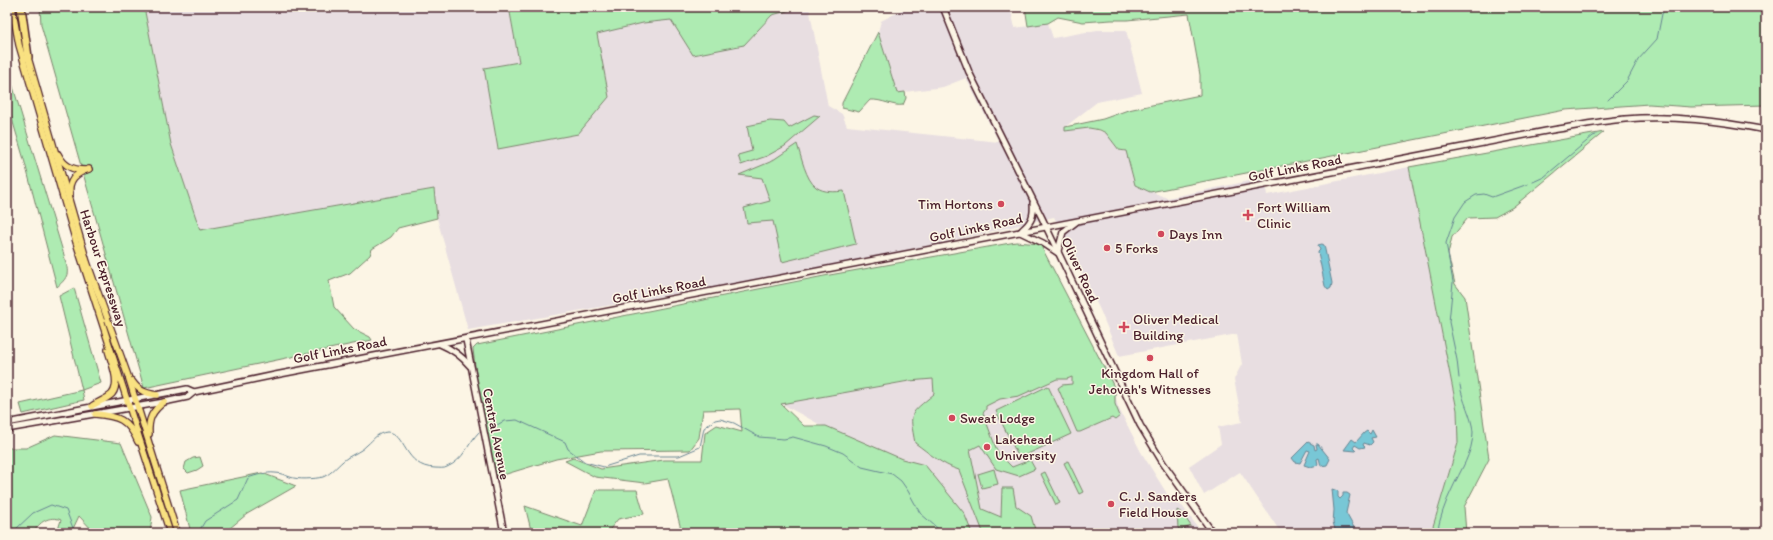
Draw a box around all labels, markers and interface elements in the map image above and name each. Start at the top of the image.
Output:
street label: Golf Links Road [1247,151,1344,185]
place label: Tim Hortons [918,196,993,213]
marker: Tim Hortons [996,199,1006,209]
place label: Fort William Clinic [1257,199,1331,232]
street label: Harbour Expressway [76,207,130,329]
marker: Fort William Clinic [1242,209,1254,221]
street label: Golf Links Road [928,210,1025,246]
place label: Days Inn [1169,226,1223,243]
marker: Days Inn [1156,229,1166,239]
street label: Oliver Road [1057,235,1103,306]
place label: 5 Forks [1115,240,1158,257]
marker: 5 Forks [1102,243,1112,253]
street label: Golf Links Road [611,273,708,307]
place label: Oliver Medical Building [1133,311,1219,344]
marker: Oliver Medical Building [1118,321,1130,333]
street label: Golf Links Road [292,333,389,367]
marker: Kingdom Hall of Jehovah's Witnesses [1145,353,1155,363]
place label: Kingdom Hall of Jehovah's Witnesses [1089,365,1211,398]
street label: Central Avenue [479,387,513,482]
place label: Sweat Lodge [960,410,1035,427]
marker: Sweat Lodge [947,413,957,423]
place label: Lakehead University [995,431,1056,464]
marker: Lakehead University [982,442,992,452]
place label: C. J. Sanders Field House [1119,488,1197,521]
marker: C. J. Sanders Field House [1106,499,1116,509]

